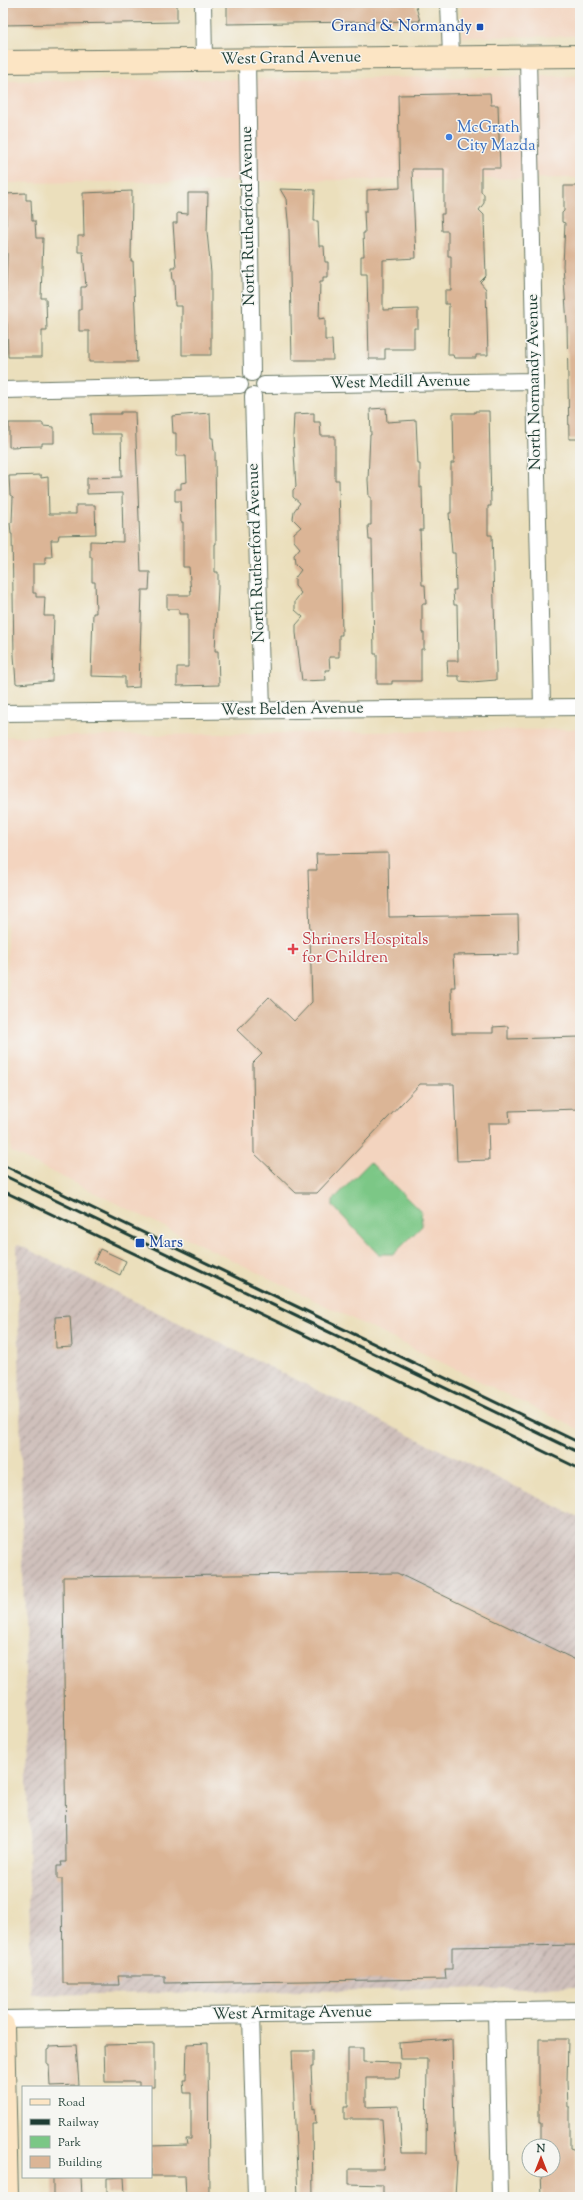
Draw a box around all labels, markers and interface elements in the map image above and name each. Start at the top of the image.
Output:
place label: Grand & Normandy [331,16,472,39]
marker: Grand & Normandy [475,22,485,32]
street label: West Grand Avenue [221,46,361,72]
place label: McGrath City Mazda [457,117,536,158]
street label: North Rutherford Avenue [236,126,262,306]
marker: McGrath City Mazda [444,132,454,142]
street label: North Normandy Avenue [522,294,548,470]
street label: West Medill Avenue [330,370,470,396]
street label: North Rutherford Avenue [242,463,272,643]
street label: West Belden Avenue [220,697,364,723]
place label: Shriners Hospitals for Children [302,929,428,970]
marker: Shriners Hospitals for Children [287,943,299,955]
place label: Mars [149,1232,183,1255]
marker: Mars [134,1237,146,1249]
street label: West Armitage Avenue [212,2001,372,2027]
legend [22,2086,152,2178]
text: Road [58,2094,85,2112]
text: Railway [58,2114,99,2132]
text: Park [58,2134,81,2152]
north arrow [521,2138,561,2178]
text: N [536,2141,546,2157]
text: Building [58,2154,102,2172]

